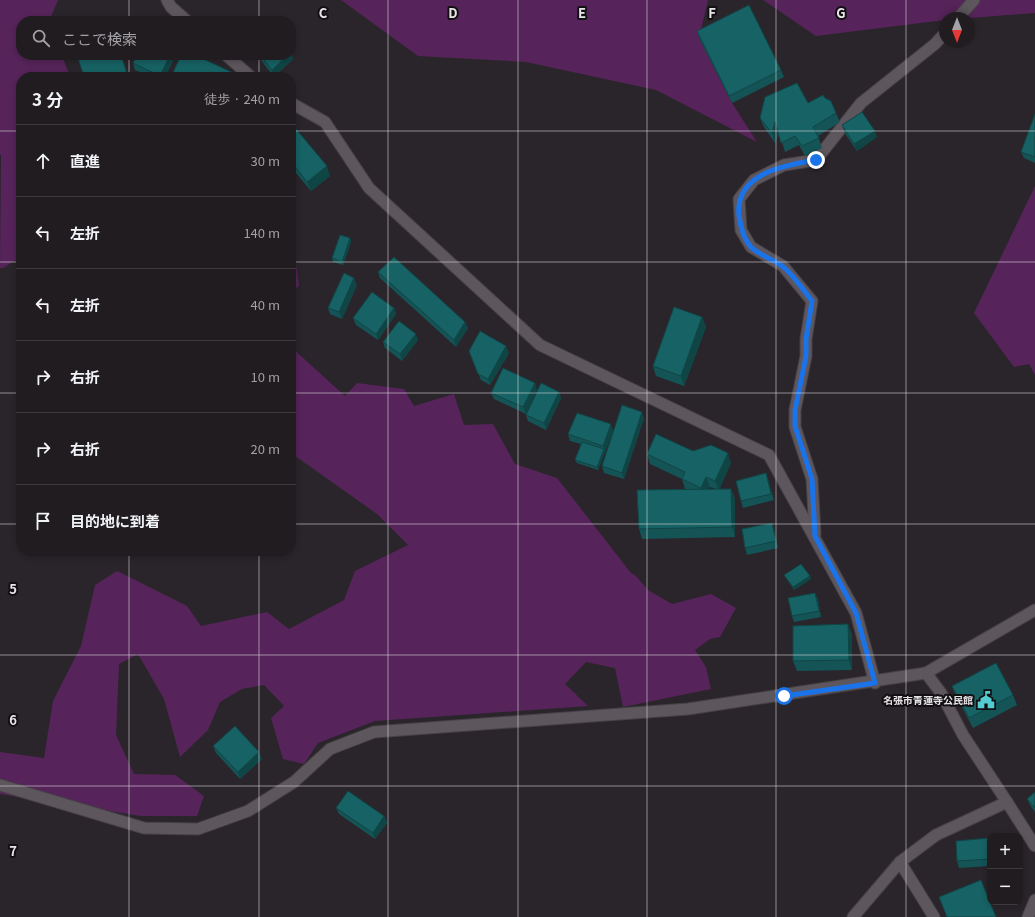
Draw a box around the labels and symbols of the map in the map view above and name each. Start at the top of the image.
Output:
text: C [319,3,328,22]
text: D [448,3,458,22]
text: E [578,3,586,22]
text: F [708,3,716,22]
text: G [836,3,846,22]
north arrow [939,12,975,48]
route end [807,151,825,169]
text: 5 [9,579,17,598]
route start [775,687,793,705]
public building icon: 名張市青蓮寺公民館 [976,690,996,710]
place label: 名張市青蓮寺公民館 [883,692,973,707]
text: 6 [9,710,17,729]
text: 7 [9,841,17,860]

